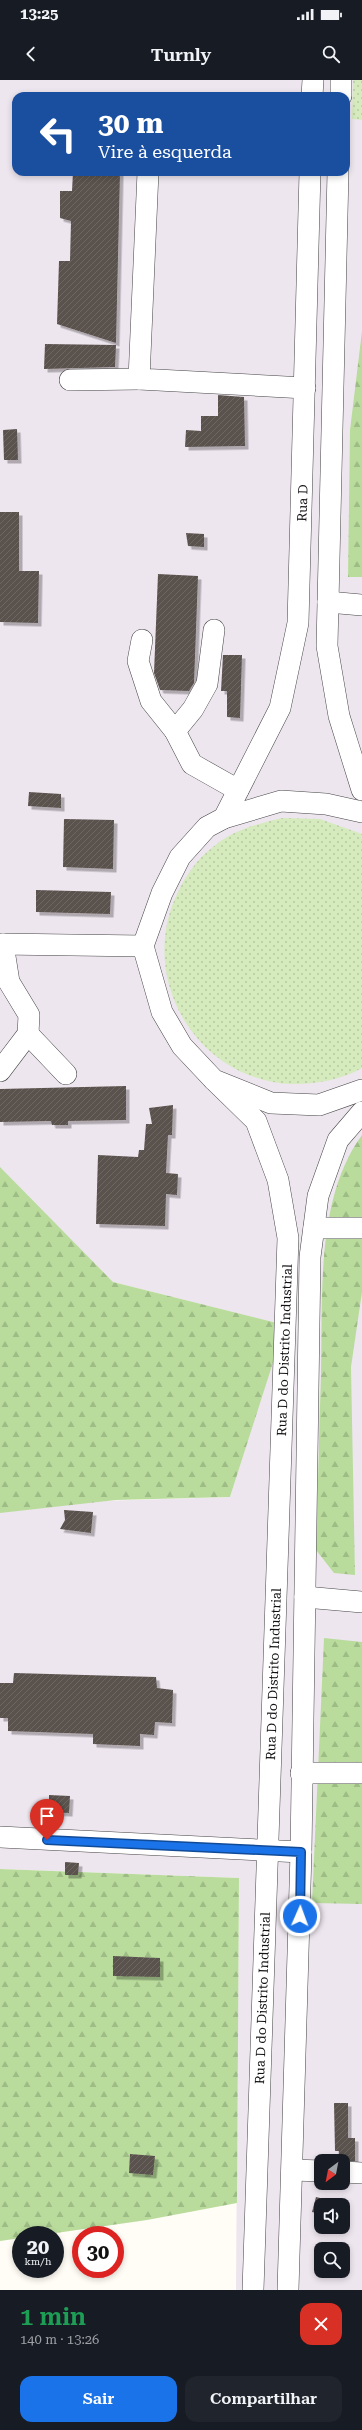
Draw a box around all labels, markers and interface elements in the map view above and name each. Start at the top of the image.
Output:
text: 13:25 [20,5,58,23]
icon: back [20,43,42,65]
icon: search [320,43,342,65]
text: Turnly [151,44,211,65]
text: 30 m [98,107,163,140]
icon: left [32,108,84,160]
text: Vire à esquerda [98,141,232,162]
street label: Rua D [294,484,311,522]
street label: Rua D do Distrito Industrial [274,1264,295,1436]
street label: Rua D do Distrito Industrial [263,1588,284,1760]
pin [30,1799,64,1840]
icon: arrive [36,1805,58,1827]
position arrow [279,1895,321,1937]
street label: Rua D do Distrito Industrial [252,1912,273,2084]
north arrow [314,2154,350,2190]
map controls [314,2154,350,2278]
button: sound [314,2198,350,2234]
speed limit sign: 30 [72,2226,124,2278]
text: 20 [27,2235,49,2259]
button: search [314,2242,350,2278]
text: km/h [25,2256,51,2267]
text: 1 min [20,2303,86,2331]
button: close [300,2303,342,2345]
text: 140 m · 13:26 [20,2332,99,2347]
button: Sair [20,2376,177,2422]
button: Compartilhar [185,2376,342,2422]

